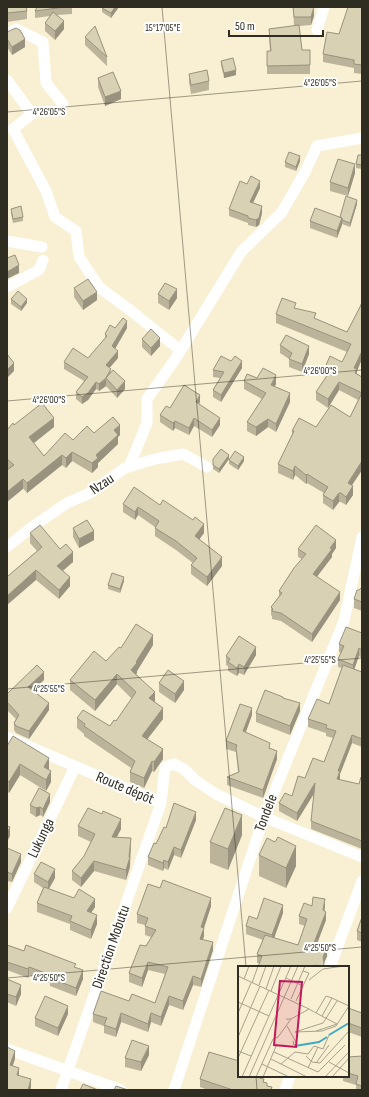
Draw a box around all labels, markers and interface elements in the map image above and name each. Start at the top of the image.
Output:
scale bar [229,12,323,38]
text: 50 m [235,19,255,34]
text: 15°17'05"E [145,22,181,34]
text: 4°26'05"S [304,77,336,89]
text: 4°26'05"S [33,106,65,118]
text: 4°26'00"S [304,365,336,377]
text: 4°26'00"S [33,394,65,406]
street label: Nzau [86,469,118,499]
text: 4°25'55"S [304,654,336,666]
text: 4°25'55"S [33,683,65,695]
street label: Route dépôt [93,767,157,809]
street label: Tondele [250,791,282,835]
street label: Lukunga [23,815,59,861]
street label: Direction Mobutu [88,903,134,991]
text: 4°25'50"S [304,942,336,954]
inset map [238,966,349,1077]
text: 4°25'50"S [33,972,65,984]

